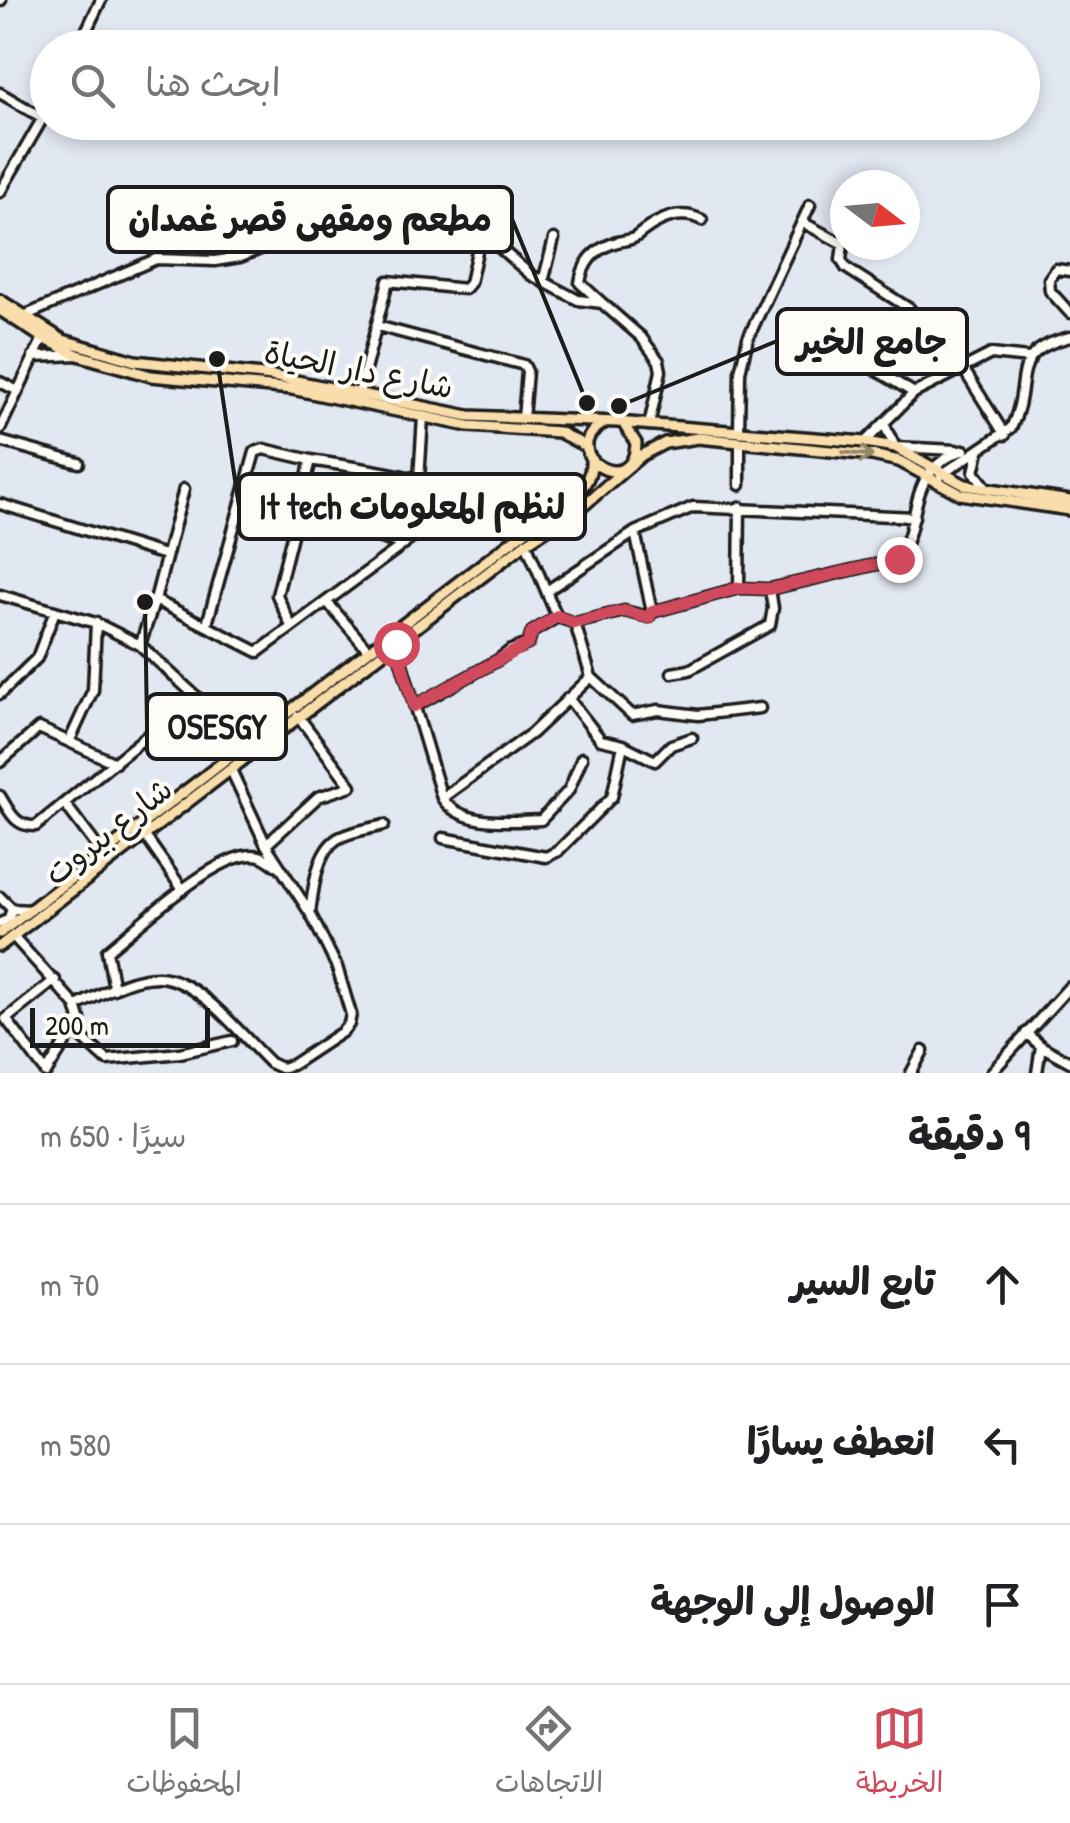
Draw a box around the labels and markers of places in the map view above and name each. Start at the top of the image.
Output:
callout: مطعم ومقهى قصر غمدان [108,187,512,252]
callout: جامع الخير [777,309,967,374]
callout: It tech لنظم المعلومات [239,474,585,539]
callout: OSESGY [147,694,286,759]

